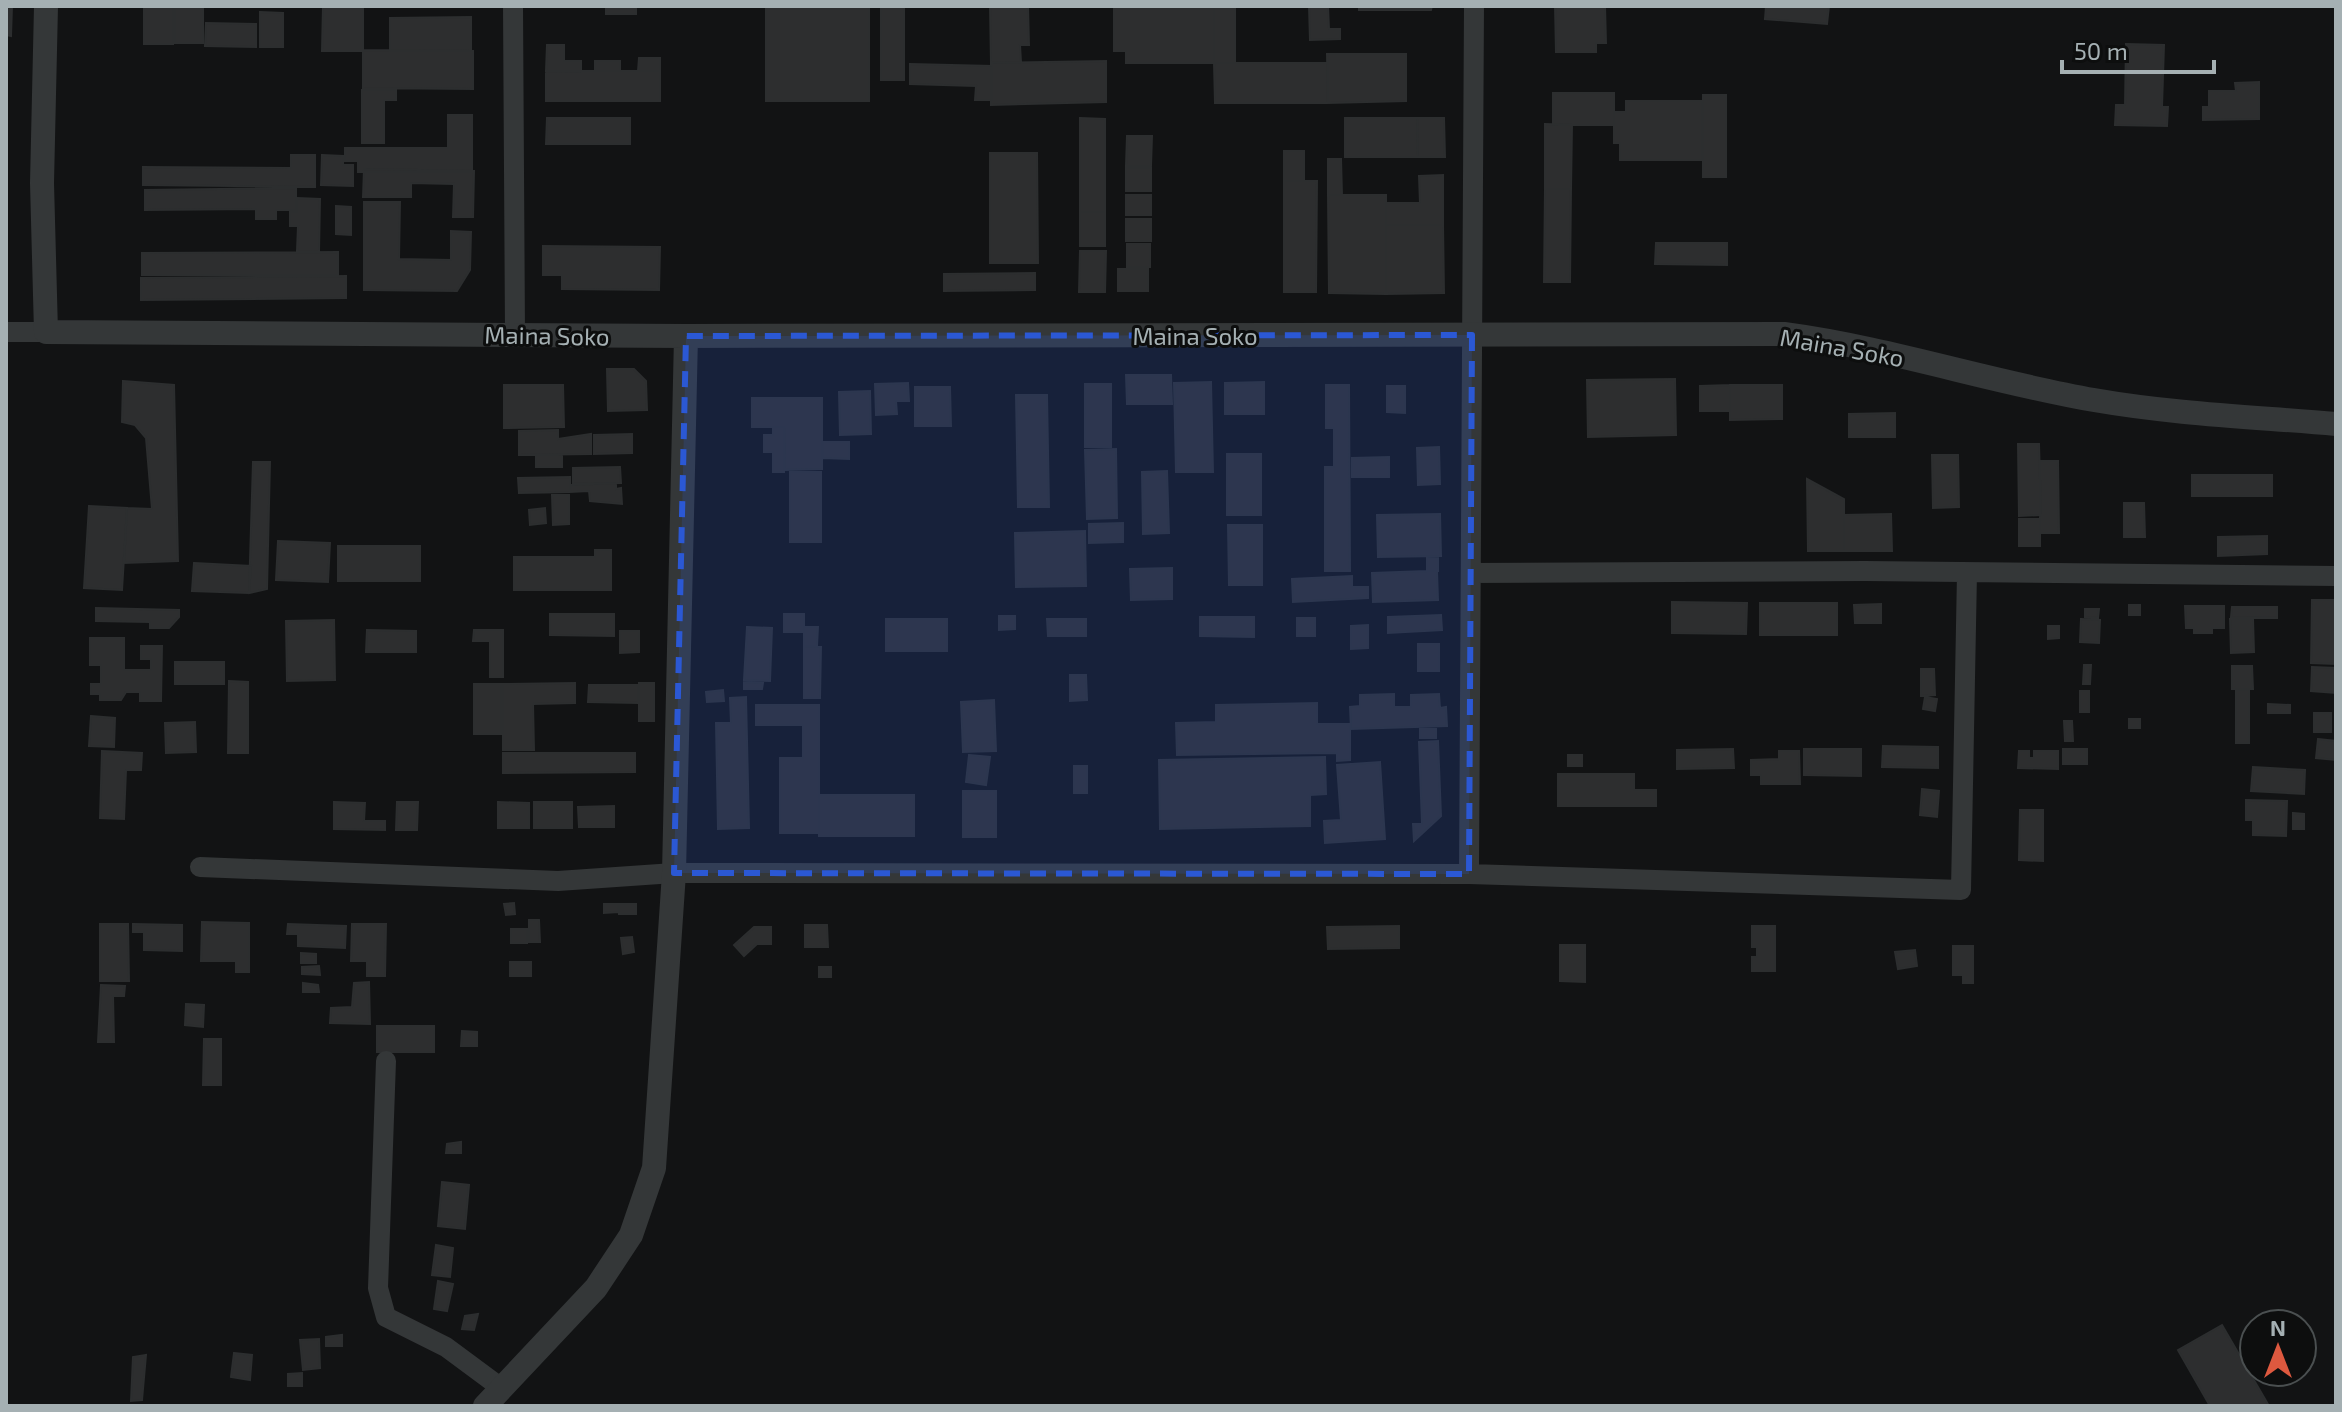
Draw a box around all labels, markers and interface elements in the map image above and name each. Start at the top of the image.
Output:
scale bar [2062,24,2214,74]
text: 50 m [2074,36,2128,65]
street label: Maina Soko [484,319,610,351]
street label: Maina Soko [1132,321,1258,350]
street label: Maina Soko [1778,322,1906,372]
north arrow [2238,1308,2318,1388]
text: N [2270,1314,2286,1340]

